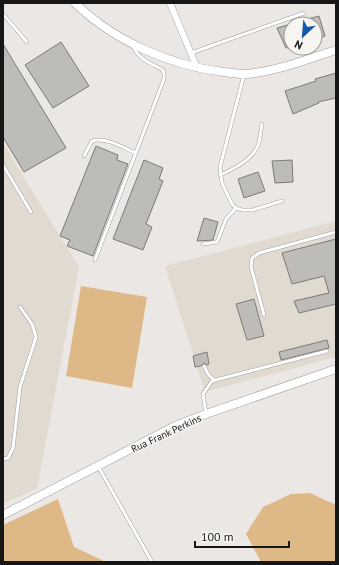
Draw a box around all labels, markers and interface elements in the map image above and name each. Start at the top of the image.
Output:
north arrow [283,16,323,56]
text: N [292,37,305,53]
street label: Rua Frank Perkins [129,412,203,455]
scale bar [195,523,289,549]
text: 100 m [201,529,234,544]

